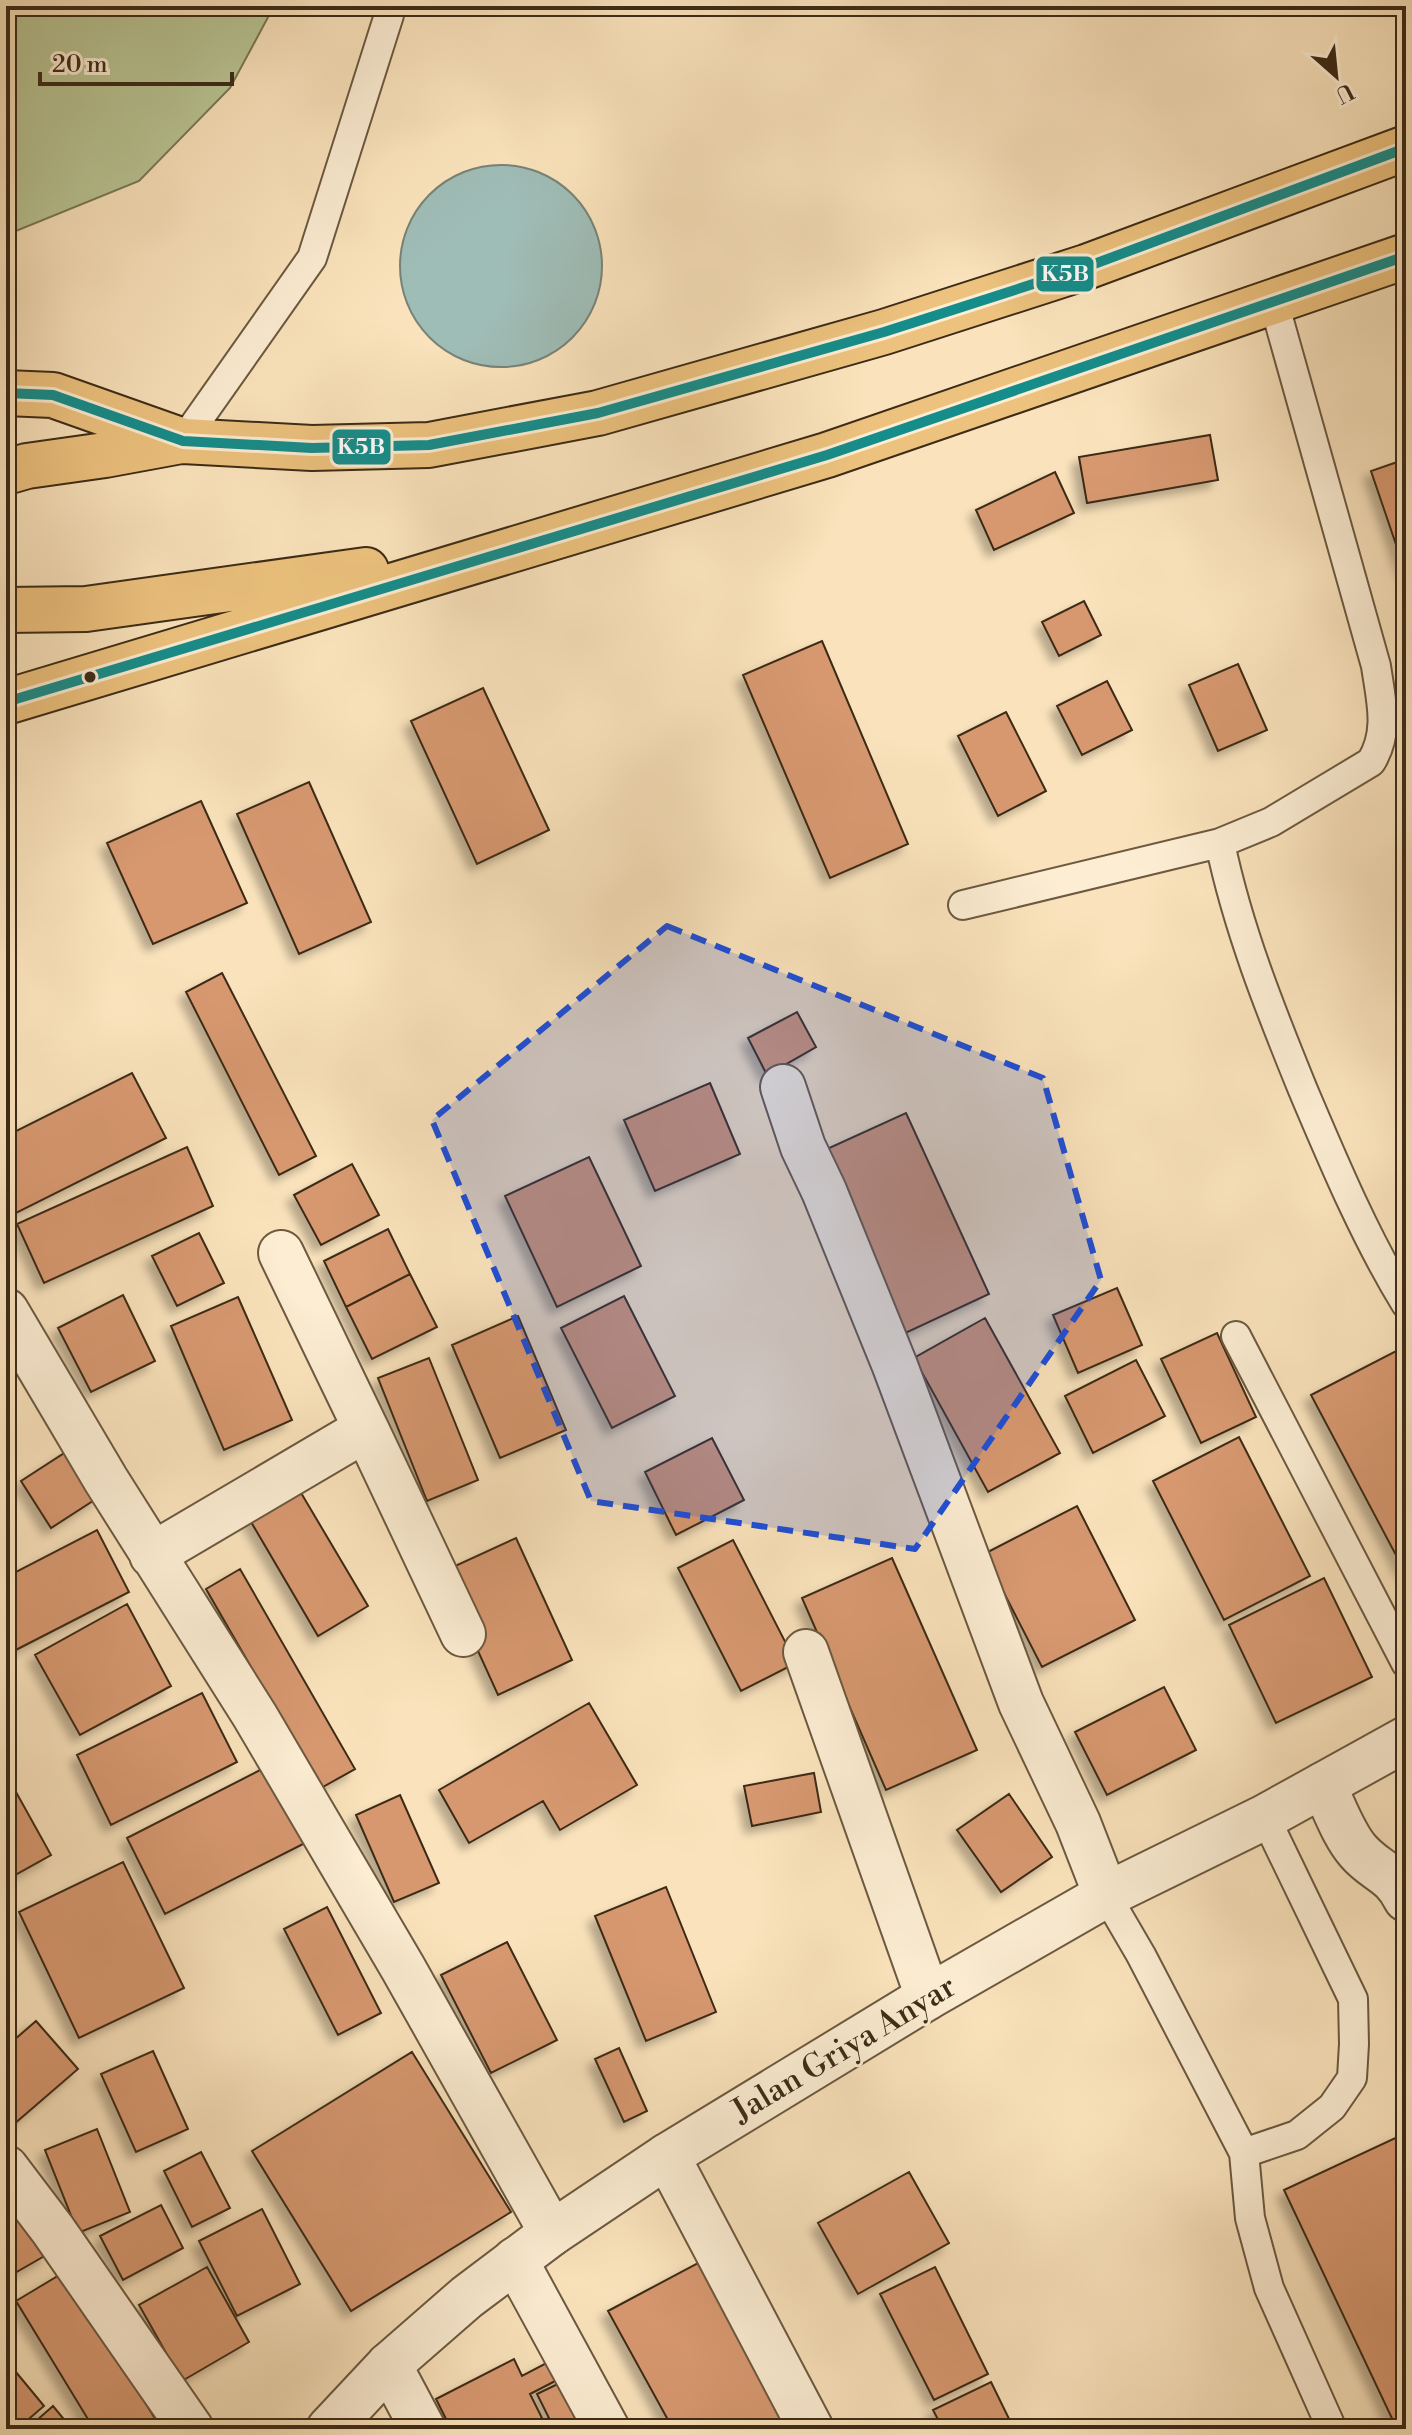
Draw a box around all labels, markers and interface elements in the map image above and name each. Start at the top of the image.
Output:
scale bar [40,36,232,86]
north arrow [1296,36,1376,116]
text: 20 m [52,50,108,80]
text: U [1331,77,1358,108]
line badge: K5B [1035,255,1095,293]
text: K5B [1041,261,1089,288]
line badge: K5B [331,428,392,466]
text: K5B [337,434,385,461]
unlabelled marker [82,669,98,685]
street label: Jalan Griya Anyar [724,1966,963,2132]

